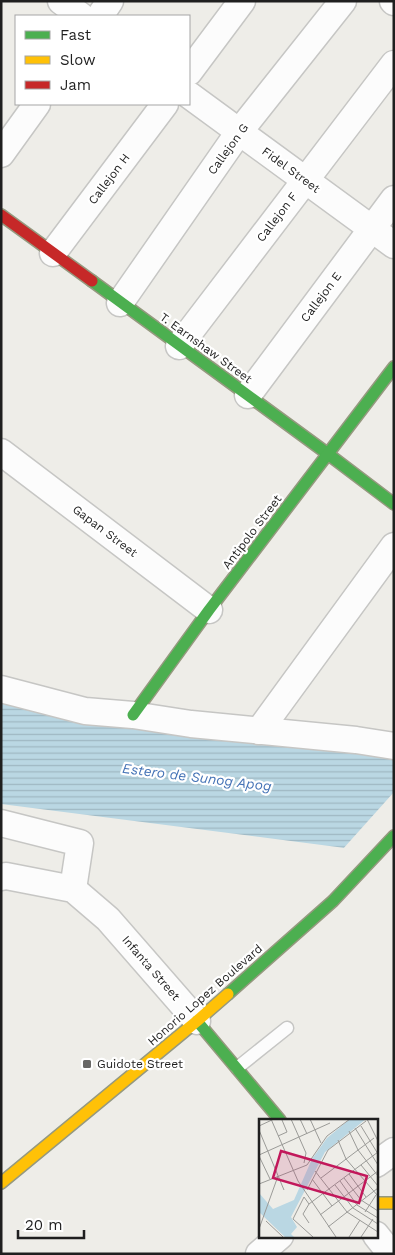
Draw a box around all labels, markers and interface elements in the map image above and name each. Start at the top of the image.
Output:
legend [15,15,190,105]
text: Fast [60,26,92,44]
text: Slow [60,51,96,69]
text: Jam [60,76,91,94]
street label: Callejon G [205,121,251,177]
street label: Fidel Street [259,144,323,196]
street label: Callejon H [85,151,133,207]
street label: Callejon F [254,189,300,245]
street label: Callejon E [298,269,345,325]
street label: T. Earnshaw Street [157,310,255,386]
street label: Antipolo Street [220,492,284,572]
street label: Gapan Street [70,502,140,560]
water label: Estero de Sunog Apog [121,760,273,794]
street label: Infanta Street [119,933,183,1003]
street label: Honorio Lopez Boulevard [145,941,265,1049]
place label: Guidote Street [97,1057,183,1071]
marker: Guidote Street [81,1058,93,1070]
inset map [259,1119,378,1238]
scale bar [18,1208,84,1240]
text: 20 m [25,1216,63,1234]

